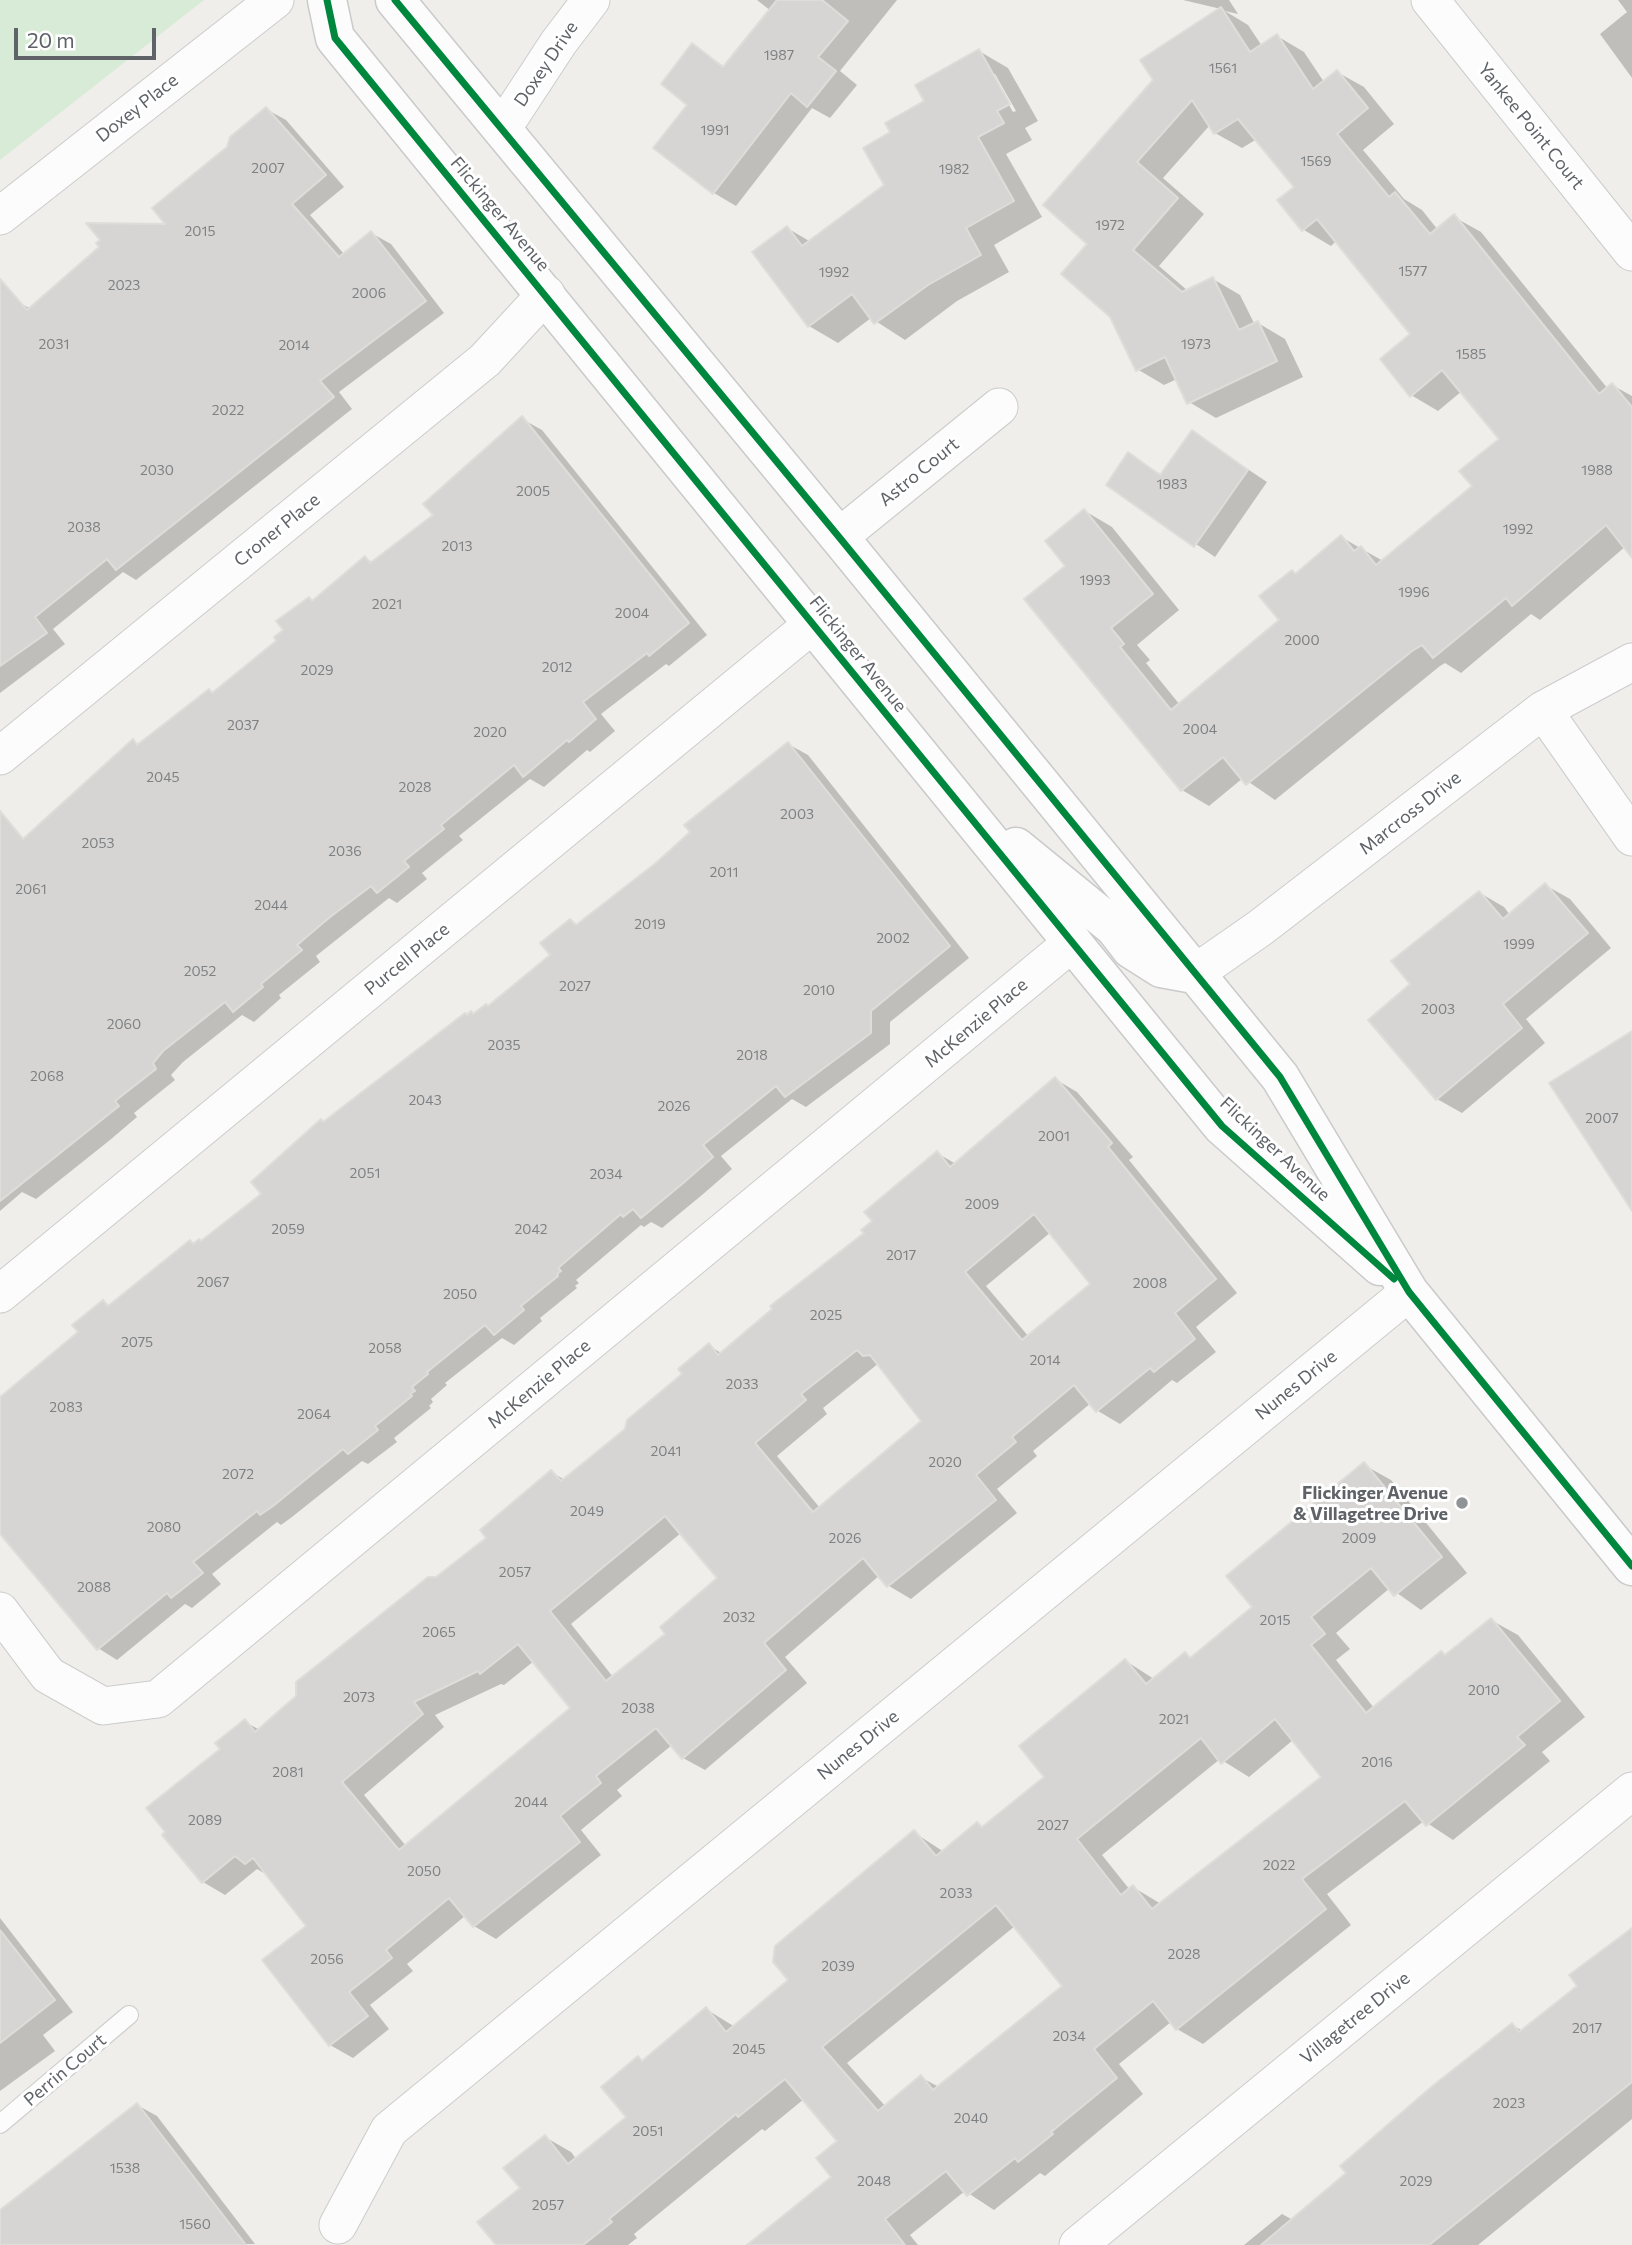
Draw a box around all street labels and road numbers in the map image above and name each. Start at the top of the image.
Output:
street label: Doxey Drive [510,17,582,111]
street label: Yankee Point Court [1473,58,1589,194]
street label: Doxey Place [92,69,182,147]
street label: Flickinger Avenue [446,152,554,276]
street label: Astro Court [875,433,963,511]
street label: Croner Place [230,489,324,571]
street label: Flickinger Avenue [805,592,911,716]
street label: Marcross Drive [1355,767,1465,859]
street label: Purcell Place [360,918,454,1000]
street label: McKenzie Place [920,974,1032,1072]
street label: Flickinger Avenue [1215,1092,1335,1206]
street label: McKenzie Place [483,1335,595,1433]
street label: Nunes Drive [1251,1346,1341,1424]
street label: Nunes Drive [813,1706,903,1784]
street label: Villagetree Drive [1296,1967,1414,2069]
street label: Perrin Court [19,2029,111,2111]

